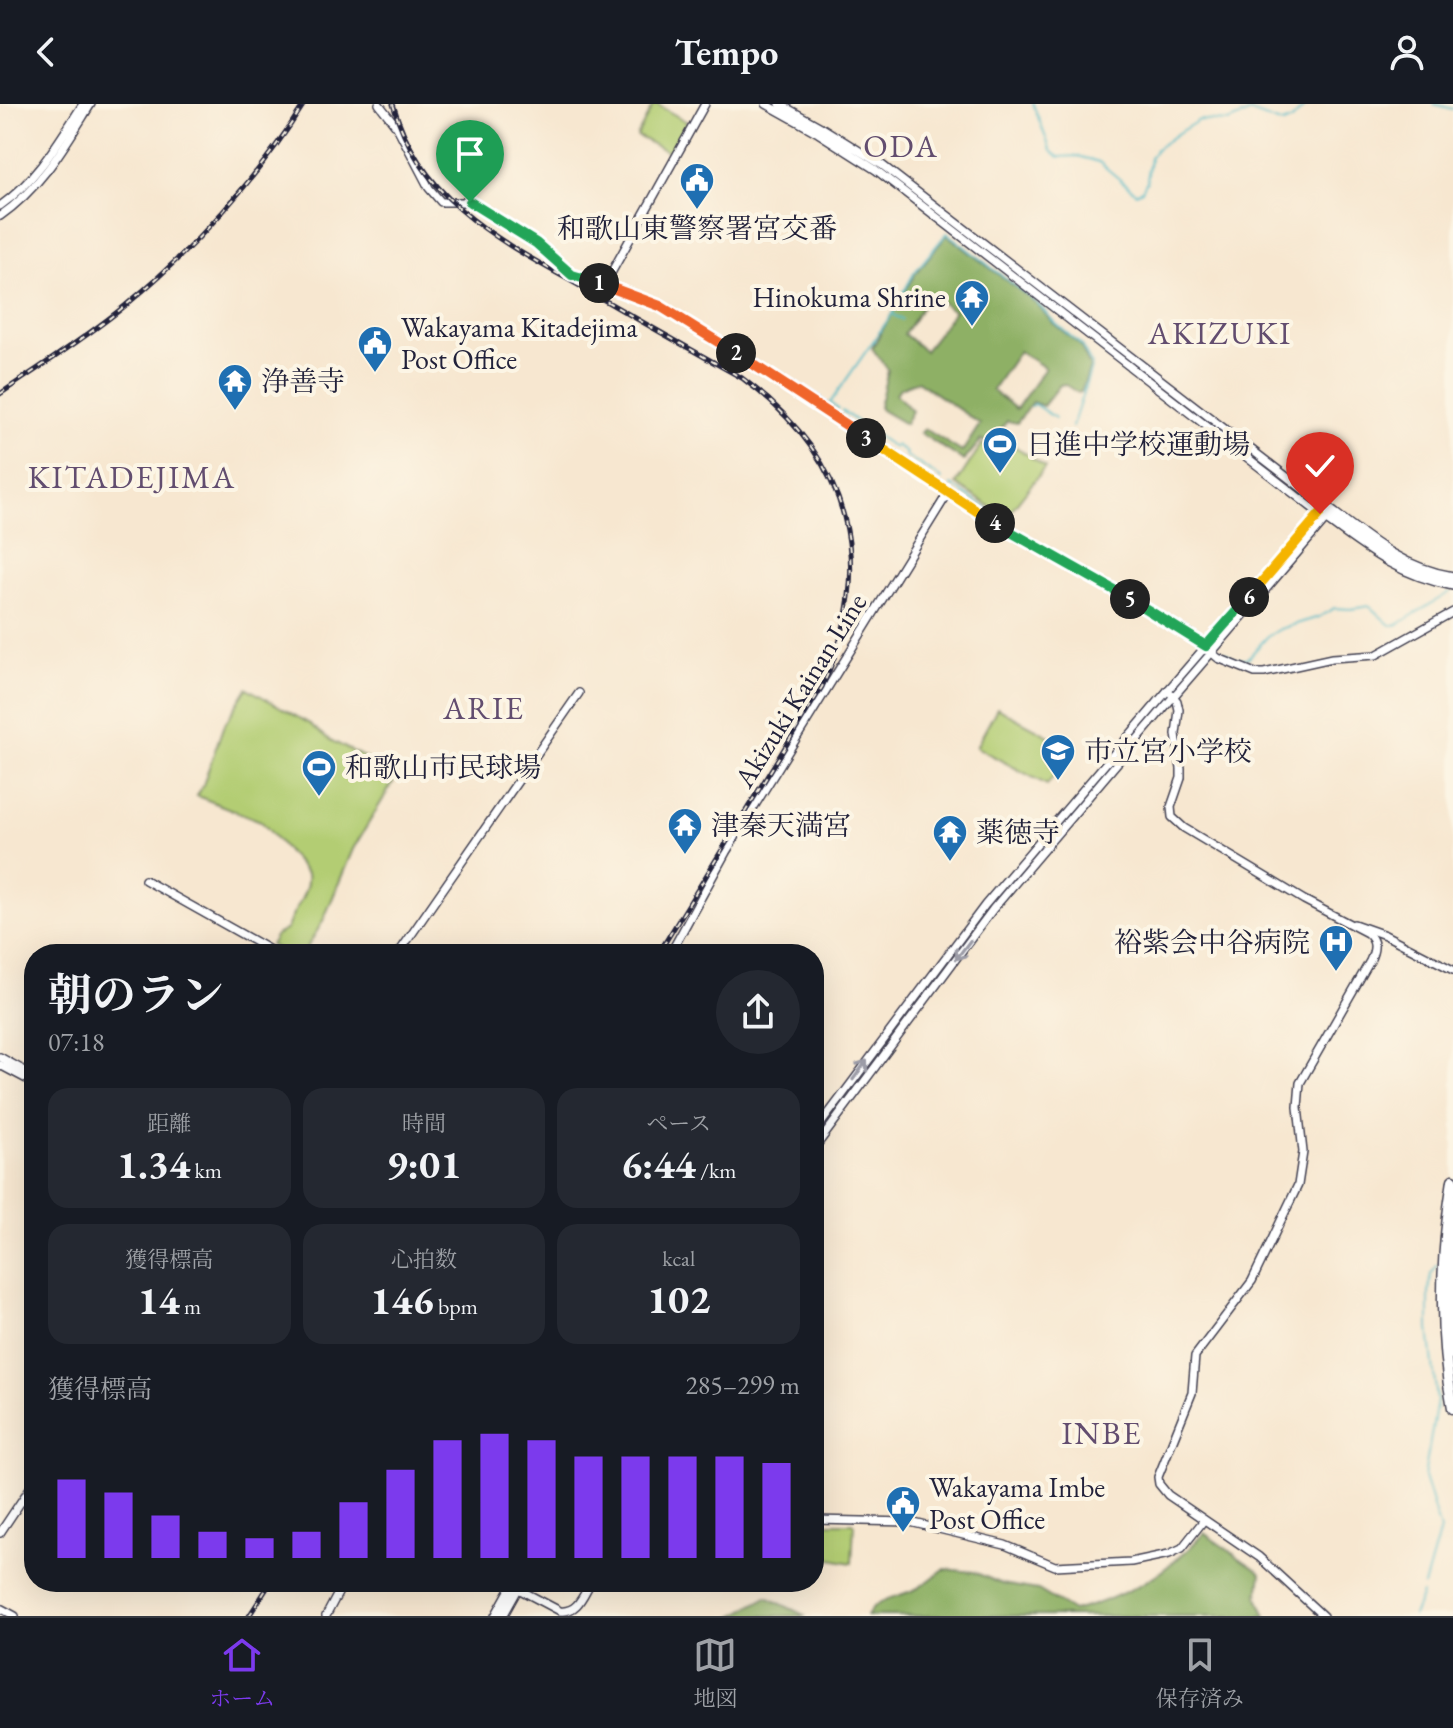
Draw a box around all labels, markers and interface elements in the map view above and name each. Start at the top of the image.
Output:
text: Tempo [675,29,778,76]
icon: back [24,30,68,74]
icon: person [1385,30,1429,74]
pin [436,120,504,202]
district label: ODA [863,125,939,167]
icon: arrive [448,132,492,176]
public building icon: 和歌山東警察署宮交番 [678,161,716,211]
place label: 和歌山東警察署宮交番 [557,210,837,246]
pin: 1 [579,263,619,303]
text: 1 [593,268,605,297]
temple icon: Hinokuma Shrine [953,278,991,328]
place label: Hinokuma Shrine [752,279,946,315]
place label: Wakayama Kitadejima Post Office [401,309,639,377]
district label: AKIZUKI [1147,312,1292,354]
public building icon: Wakayama Kitadejima Post Office [356,324,394,374]
pin: 2 [716,333,756,373]
text: 2 [730,338,742,367]
temple icon: 浄善寺 [216,362,254,412]
place label: 浄善寺 [261,363,345,399]
pin: 3 [846,418,886,458]
text: 3 [860,423,872,452]
sports icon: 日進中学校運動場 [981,425,1019,475]
place label: 日進中学校運動場 [1026,426,1250,462]
pin [1286,432,1354,514]
icon: check [1298,444,1342,488]
district label: KITADEJIMA [28,456,236,498]
pin: 4 [975,503,1015,543]
text: 4 [989,508,1001,537]
pin: 6 [1229,577,1269,617]
pin: 5 [1110,579,1150,619]
text: 6 [1243,582,1255,611]
text: 5 [1124,584,1136,613]
street label: Akizuki Kainan Line [725,586,874,795]
district label: ARIE [442,687,525,729]
school or university icon: 市立宮小学校 [1039,732,1077,782]
place label: 市立宮小学校 [1084,733,1252,769]
sports icon: 和歌山市民球場 [300,748,338,798]
place label: 和歌山市民球場 [345,749,541,785]
temple icon: 津秦天満宮 [666,806,704,856]
place label: 津秦天満宮 [711,807,851,843]
temple icon: 薬徳寺 [931,813,969,863]
place label: 薬徳寺 [976,814,1060,850]
hospital icon: 裕紫会中谷病院 [1317,923,1355,973]
place label: 裕紫会中谷病院 [1114,924,1310,960]
one-way arrow [955,938,971,960]
text: 朝のラン [48,966,224,1023]
button: share [716,970,800,1054]
text: 07:18 [48,1025,104,1059]
one-way arrow [852,1060,869,1081]
text: 距離 [147,1109,191,1138]
text: 時間 [402,1109,446,1138]
text: ペース [646,1109,711,1138]
text: 1.34 [117,1138,190,1190]
text: 9:01 [387,1138,461,1190]
text: 6:44 [621,1138,696,1190]
text: km [190,1156,222,1185]
text: /km [696,1156,736,1185]
text: kcal [662,1244,695,1273]
text: 獲得標高 [125,1245,213,1274]
text: 心拍数 [391,1245,457,1274]
text: 102 [647,1273,710,1325]
text: 14 [137,1274,180,1326]
text: 146 [370,1274,434,1326]
text: m [180,1292,201,1321]
text: bpm [434,1292,478,1321]
text: 285–299 m [685,1368,800,1402]
text: 獲得標高 [48,1372,152,1406]
district label: INBE [1061,1412,1143,1454]
place label: Wakayama Imbe Post Office [929,1469,1105,1537]
public building icon: Wakayama Imbe Post Office [884,1484,922,1534]
tab: ホーム [209,1633,275,1713]
tab: 地図 [693,1633,738,1713]
tab: 保存済み [1156,1633,1244,1713]

